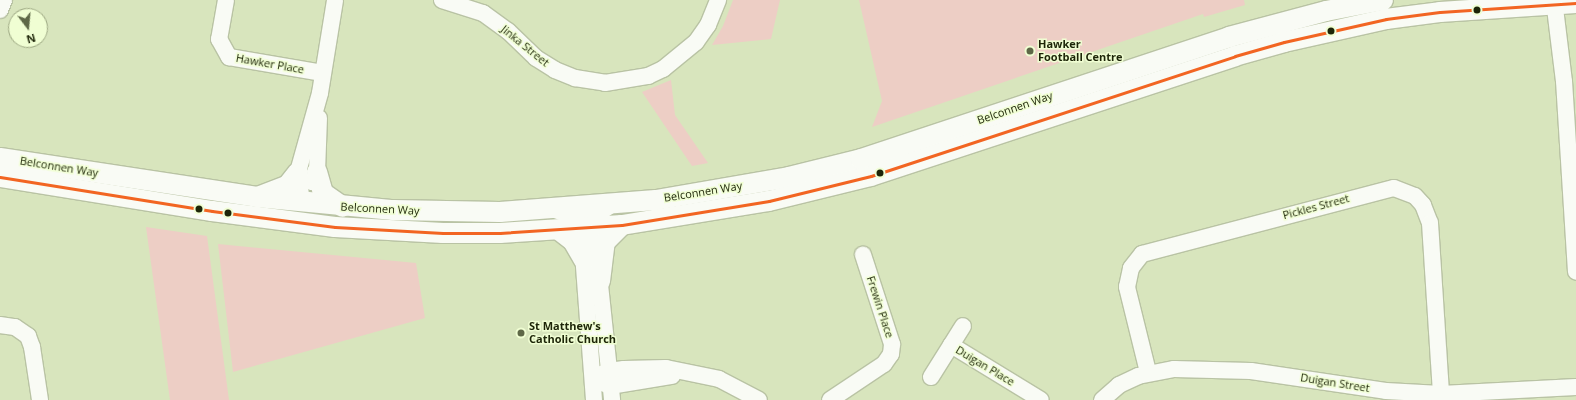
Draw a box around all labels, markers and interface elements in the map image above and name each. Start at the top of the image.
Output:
unlabelled marker [1472,5,1482,15]
north arrow [8,8,48,48]
street label: Jinka Street [498,23,552,69]
unlabelled marker [1326,26,1336,36]
text: N [25,31,38,47]
place label: Hawker Football Centre [1038,38,1123,64]
marker: Hawker Football Centre [1025,46,1035,56]
street label: Hawker Place [235,52,305,76]
street label: Belconnen Way [976,89,1054,127]
street label: Belconnen Way [19,154,99,180]
unlabelled marker [875,168,885,178]
street label: Belconnen Way [663,179,743,205]
street label: Pickles Street [1281,192,1351,222]
street label: Belconnen Way [340,200,420,218]
unlabelled marker [194,204,204,214]
unlabelled marker [223,208,233,218]
street label: Frewin Place [864,274,896,340]
place label: St Matthew's Catholic Church [529,320,616,346]
marker: St Matthew's Catholic Church [516,328,526,338]
street label: Duigan Place [953,343,1017,389]
street label: Duigan Street [1299,371,1371,395]

